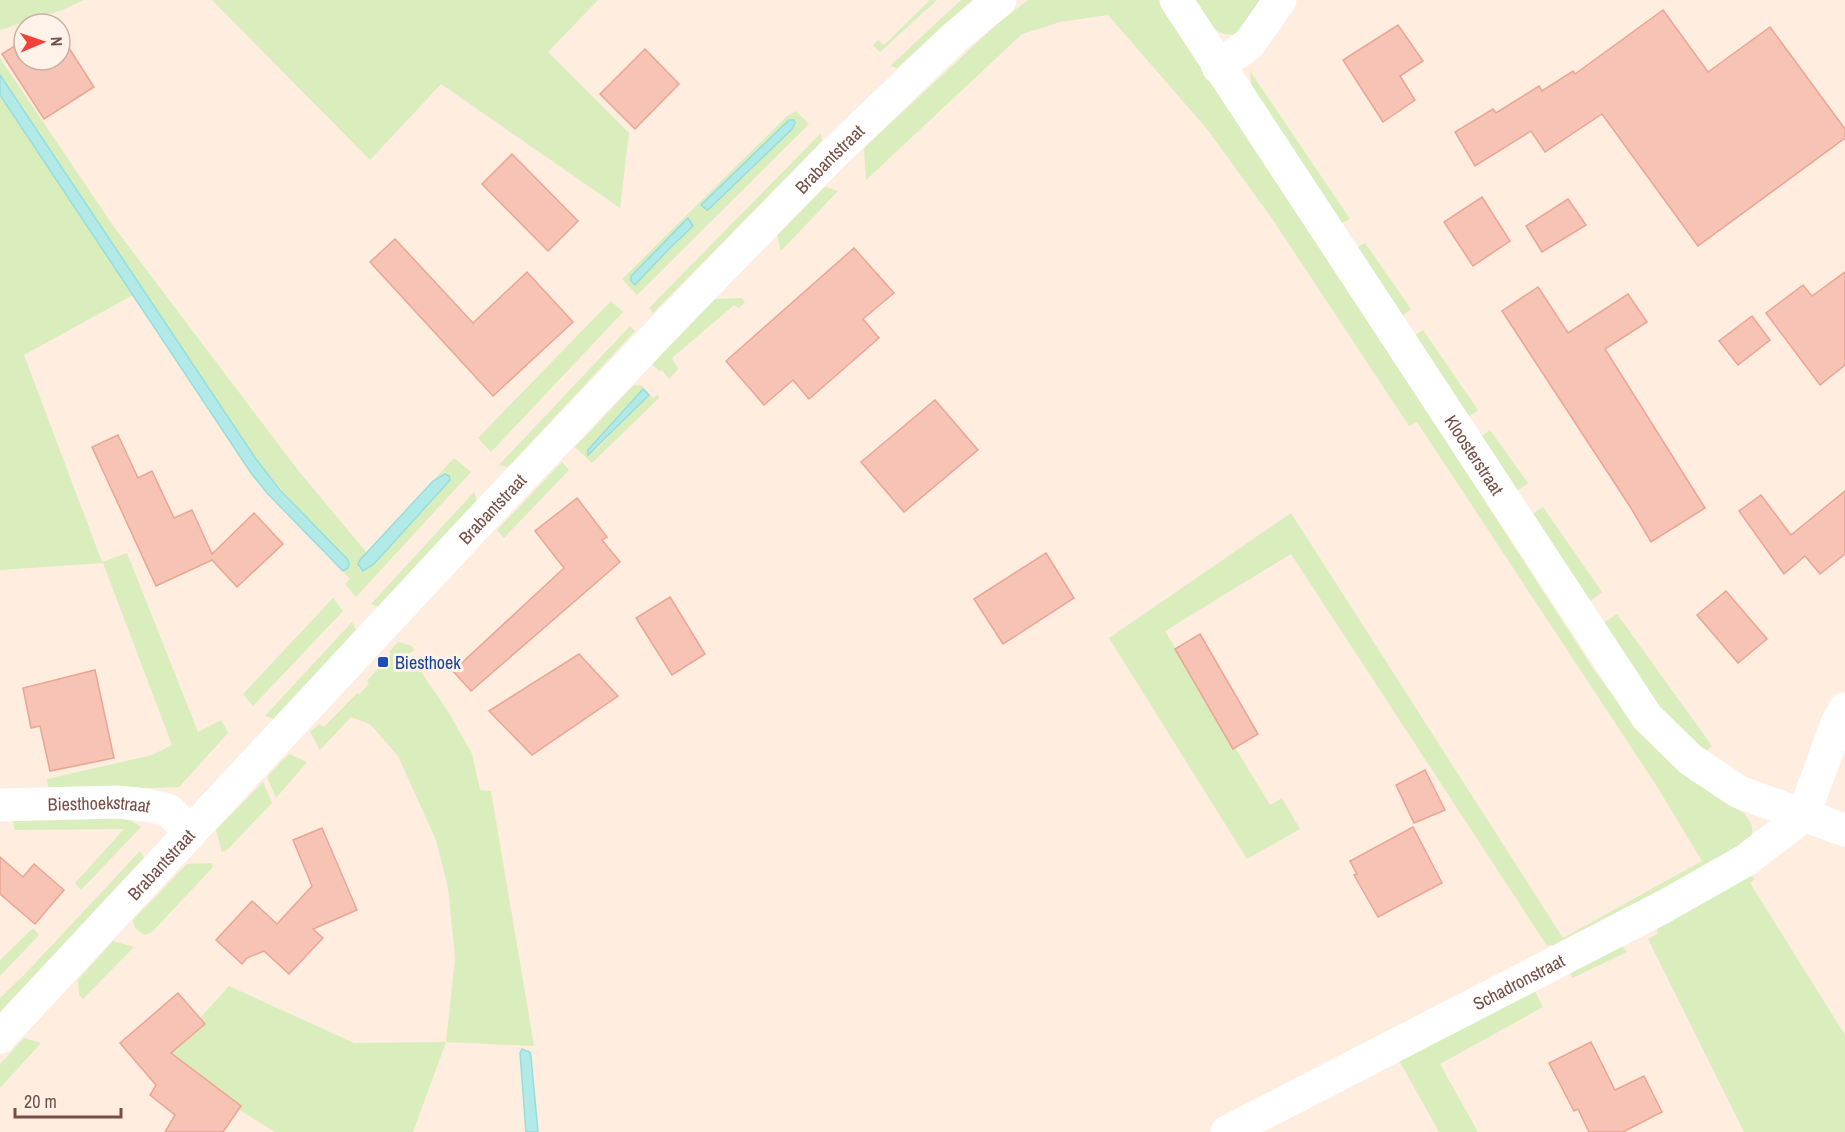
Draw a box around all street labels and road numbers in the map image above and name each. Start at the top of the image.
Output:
street label: Brabantstraat [789,118,869,199]
street label: Kloosterstraat [1439,410,1510,500]
street label: Brabantstraat [452,468,532,549]
street label: Biesthoekstraat [47,789,153,818]
street label: Brabantstraat [121,823,200,905]
street label: Schadronstraat [1468,948,1569,1016]

